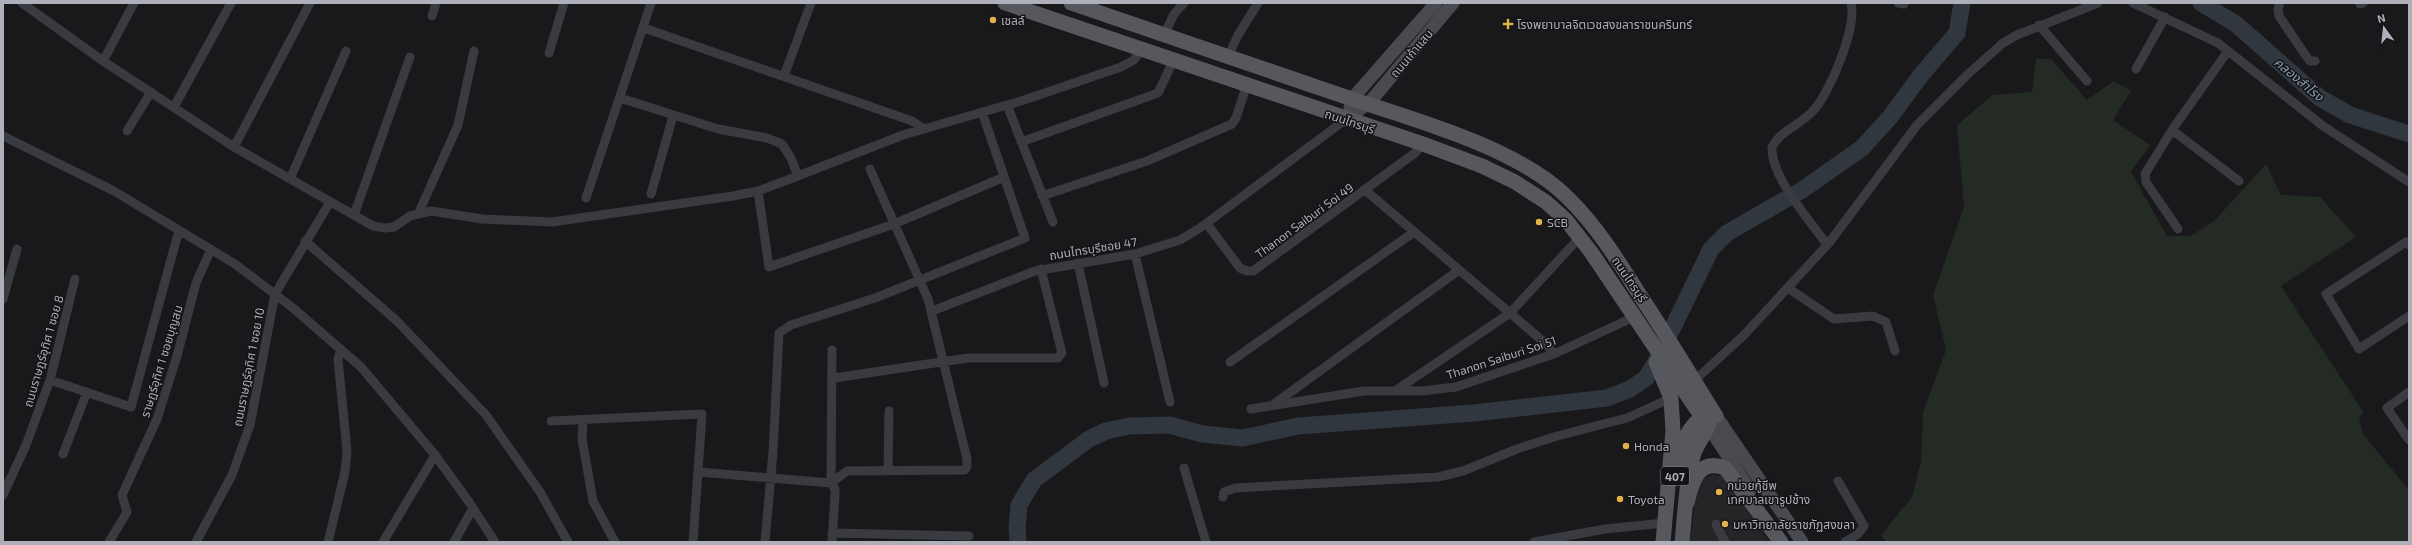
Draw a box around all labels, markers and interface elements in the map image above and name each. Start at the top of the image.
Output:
north arrow [2364,8,2404,48]
text: N [2376,11,2387,25]
place label: เชลล์ [1001,13,1025,27]
marker: เชลล์ [988,15,998,25]
place label: โรงพยาบาลจิตเวชสงขลาราชนครินทร์ [1517,17,1693,31]
marker: โรงพยาบาลจิตเวชสงขลาราชนครินทร์ [1502,18,1514,30]
street label: ถนนเก้าแสน [1387,26,1435,80]
water label: คลองสำโรง [2271,54,2328,105]
street label: ถนนไทรบุรี [1323,106,1377,137]
street label: Thanon Saiburi Soi 49 [1252,180,1356,260]
place label: SCB [1547,215,1568,229]
marker: SCB [1534,217,1544,227]
street label: ถนนไทรบุรีซอย 47 [1048,234,1138,263]
street label: ถนนไทรบุรี [1609,254,1650,305]
street label: ถนนราษฎร์อุทิศ 1 ซอย 8 [20,293,67,409]
street label: ราษฎร์อุทิศ 1 ซอยบุญสม [137,303,186,419]
street label: ถนนราษฎร์อุทิศ 1 ซอย 10 [230,306,267,428]
street label: Thanon Saiburi Soi 51 [1444,333,1558,381]
place label: Honda [1634,439,1669,453]
marker: Honda [1621,441,1631,451]
road number: 407 [1661,467,1689,485]
place label: กน่วยกู้ชีพ เทศบาลเขารูปช้าง [1727,478,1810,507]
marker: กน่วยกู้ชีพ เทศบาลเขารูปช้าง [1714,487,1724,497]
place label: Toyota [1628,492,1665,506]
marker: Toyota [1615,494,1625,504]
place label: มหาวิทยาลัยราชภัฏสงขลา [1733,517,1855,532]
marker: มหาวิทยาลัยราชภัฏสงขลา [1720,519,1730,529]

